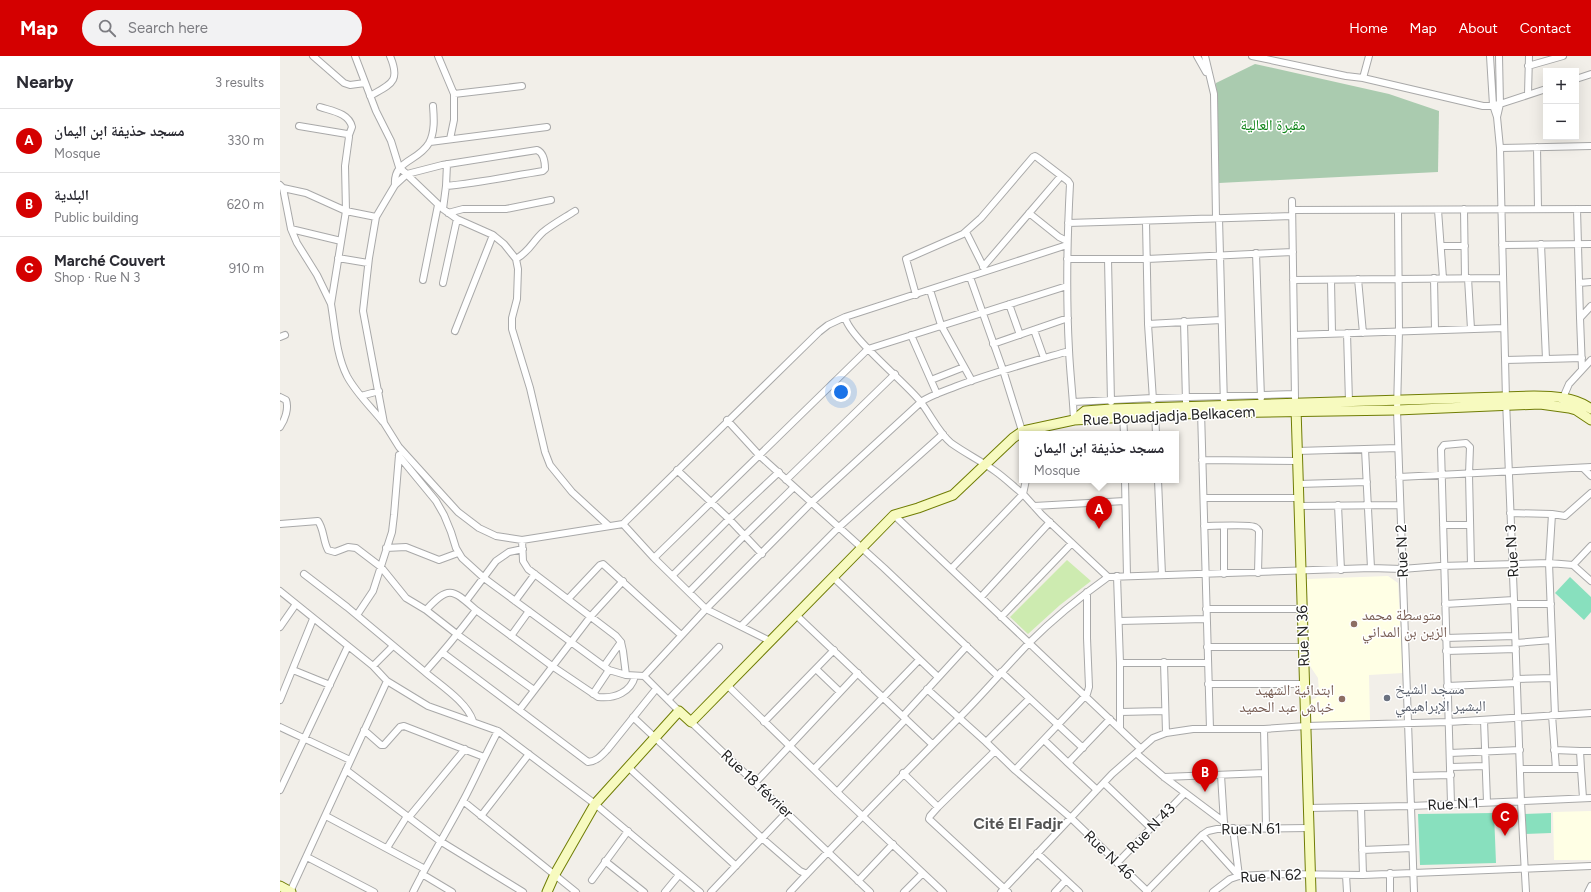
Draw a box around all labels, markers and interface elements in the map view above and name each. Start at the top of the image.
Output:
search box [82,10,362,46]
text: Map [20,17,58,40]
icon: search [96,17,118,39]
text: Search here [128,19,208,37]
text: Home [1349,20,1388,37]
text: Map [1410,20,1437,37]
text: About [1459,20,1498,37]
text: Contact [1520,20,1571,37]
map controls [1543,68,1579,140]
button: + [1543,68,1579,104]
text: Nearby [16,72,74,92]
text: 3 results [215,75,264,90]
button: − [1543,104,1579,140]
park label: مقبرة العالية [1240,116,1306,134]
text: مسجد حذيفة ابن اليمان [54,122,185,140]
text: A [24,133,34,148]
text: 330 m [227,133,264,148]
text: Mosque [54,146,100,161]
text: البلدية [54,186,89,204]
text: B [25,197,33,212]
text: 620 m [227,197,264,212]
text: Public building [54,210,139,225]
text: Marché Couvert [54,252,165,270]
text: C [24,261,34,276]
text: 910 m [229,261,264,276]
text: Shop · Rue N 3 [54,270,140,285]
your location [831,382,851,402]
street label: Rue Bouadjadja Belkacem [1082,402,1256,430]
popup [1019,431,1179,483]
text: مسجد حذيفة ابن اليمان [1034,439,1164,457]
text: Mosque [1034,463,1080,478]
pin: A [1086,496,1112,529]
street label: Rue N 2 [1392,524,1412,578]
street label: Rue N 3 [1502,524,1522,578]
street label: Rue N 36 [1293,604,1313,667]
place label: متوسطة محمد الزين بن المداني [1362,606,1447,644]
marker: متوسطة محمد الزين بن المداني [1349,619,1359,629]
place label: مسجد الشيخ البشير الإبراهيمي [1395,680,1486,718]
place label: ابتدائية الشهيد خباش عبد الحميد [1239,681,1334,717]
marker: مسجد الشيخ البشير الإبراهيمي [1382,693,1392,703]
marker: ابتدائية الشهيد خباش عبد الحميد [1337,694,1347,704]
street label: Rue 18 février [717,746,797,822]
pin: B [1192,759,1218,792]
street label: Rue N 1 [1427,794,1479,814]
street label: Rue N 43 [1123,799,1179,857]
pin: C [1492,803,1518,836]
district label: Cité El Fadjr [973,814,1063,833]
street label: Rue N 61 [1221,819,1281,839]
street label: Rue N 46 [1080,827,1138,884]
street label: Rue N 62 [1240,865,1302,887]

